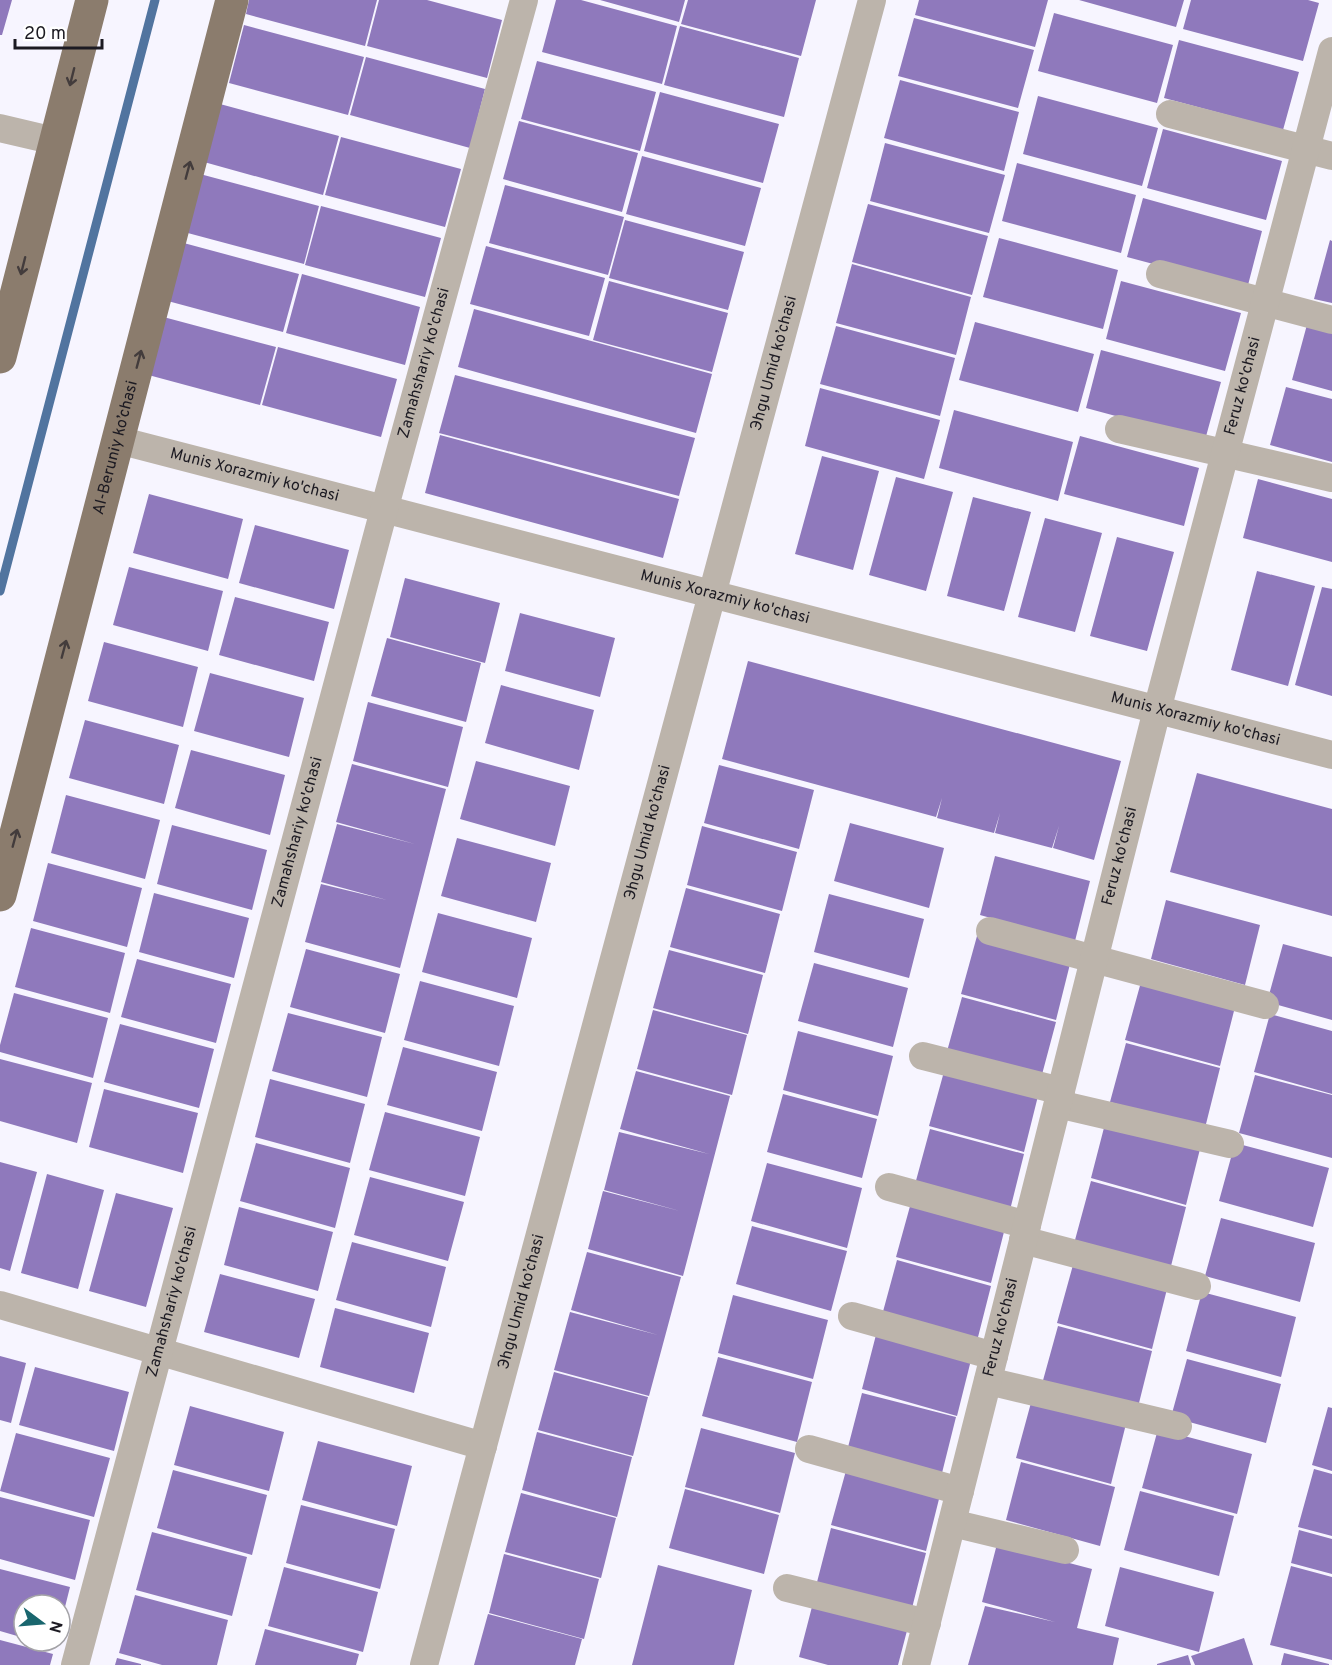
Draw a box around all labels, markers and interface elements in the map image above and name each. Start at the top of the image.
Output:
scale bar [15,12,102,50]
text: 20 m [24,23,66,46]
one-way arrow [65,67,77,86]
one-way arrow [182,161,194,180]
one-way arrow [17,256,29,275]
street label: Zamahshariy ko'chasi [394,286,455,441]
street label: Эhgu Umid ko’chasi [747,294,802,433]
street label: Feruz ko'chasi [1220,335,1266,438]
one-way arrow [133,350,145,369]
street label: Al-Beruniy ko’chasi [89,379,143,517]
street label: Munis Xorazmiy ko'chasi [168,444,341,507]
street label: Munis Xorazmiy ko'chasi [638,566,812,629]
one-way arrow [58,640,70,659]
street label: Munis Xorazmiy ko'chasi [1108,688,1282,751]
street label: Zamahshariy ko'chasi [268,755,328,910]
street label: Эhgu Umid ko’chasi [620,763,676,902]
street label: Feruz ko'chasi [1098,805,1142,908]
one-way arrow [9,829,21,848]
street label: Zamahshariy ko'chasi [142,1224,202,1379]
street label: Эhgu Umid ko’chasi [494,1232,549,1372]
street label: Feruz ko'chasi [979,1276,1023,1379]
north arrow [12,1593,72,1653]
text: N [43,1618,66,1635]

